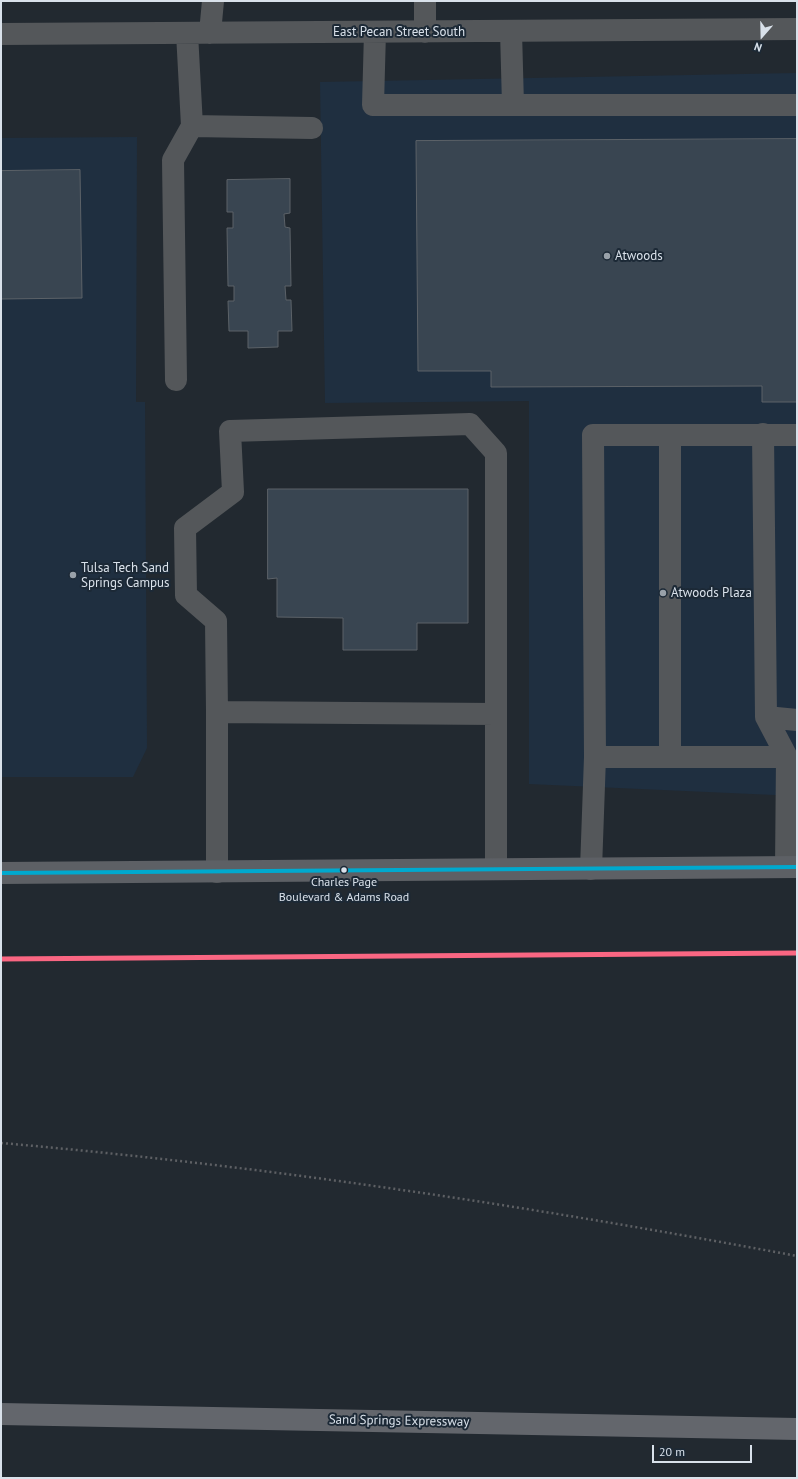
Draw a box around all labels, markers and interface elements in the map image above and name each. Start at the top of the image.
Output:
north arrow [742,16,782,56]
street label: East Pecan Street South [333,24,465,40]
text: N [752,39,764,55]
place label: Atwoods [615,248,663,264]
marker: Atwoods [602,251,612,261]
place label: Tulsa Tech Sand Springs Campus [81,560,170,591]
marker: Tulsa Tech Sand Springs Campus [68,570,78,580]
place label: Atwoods Plaza [671,585,752,601]
marker: Atwoods Plaza [658,588,668,598]
marker: Charles Page Boulevard & Adams Road [339,865,349,875]
place label: Charles Page Boulevard & Adams Road [279,876,409,904]
street label: Sand Springs Expressway [329,1412,469,1430]
scale bar [654,1437,754,1463]
text: 20 m [659,1444,685,1459]

